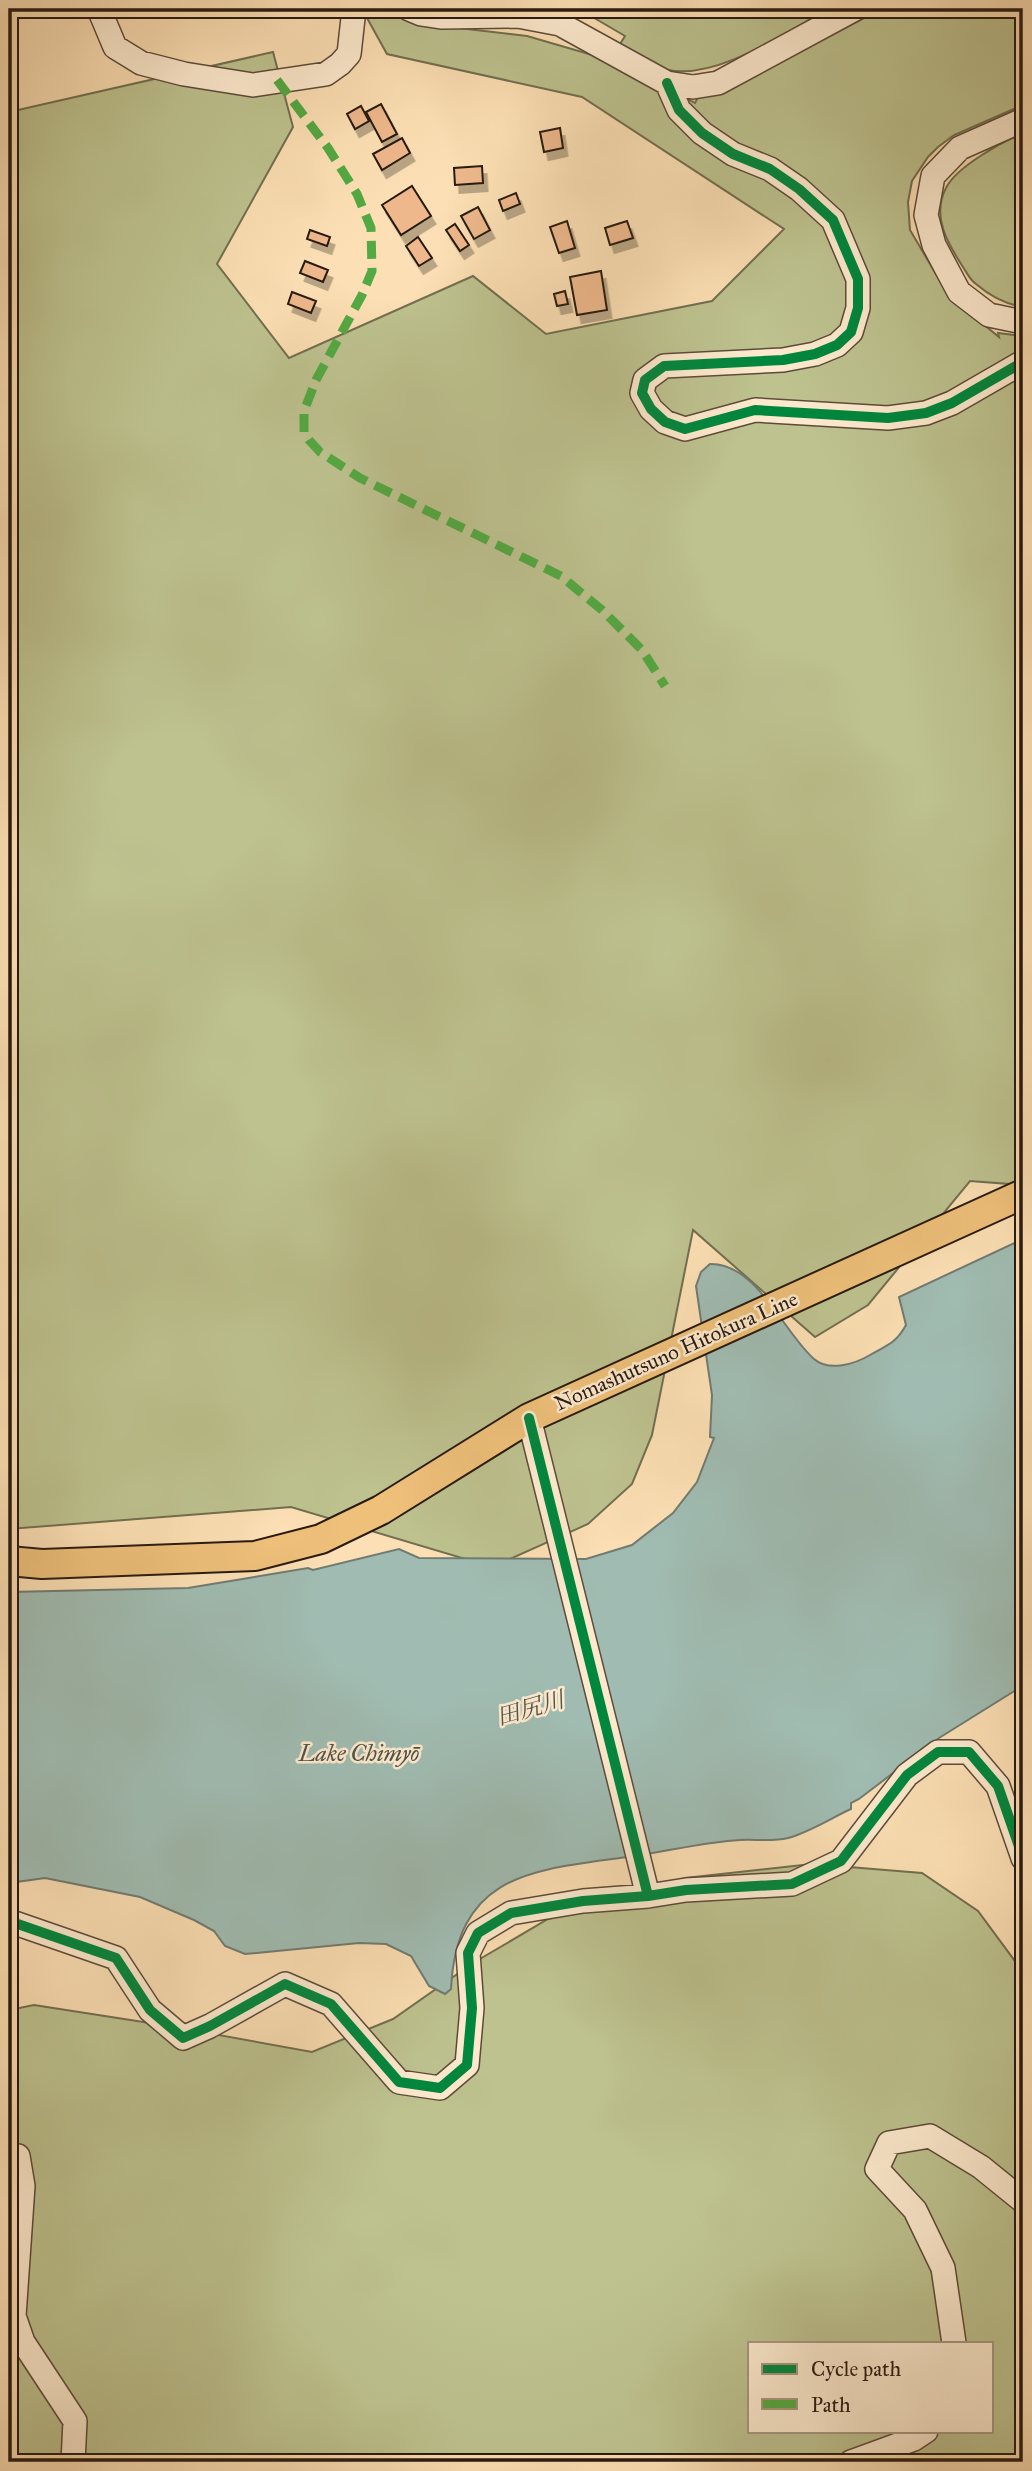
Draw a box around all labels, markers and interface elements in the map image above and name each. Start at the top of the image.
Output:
street label: Nomashutsuno Hitokura Line [550,1285,802,1416]
water label: 田尻川 [493,1684,570,1731]
water label: Lake Chimyō [298,1739,420,1767]
legend [748,2342,993,2432]
text: Cycle path [811,2356,902,2382]
text: Path [811,2392,851,2418]

